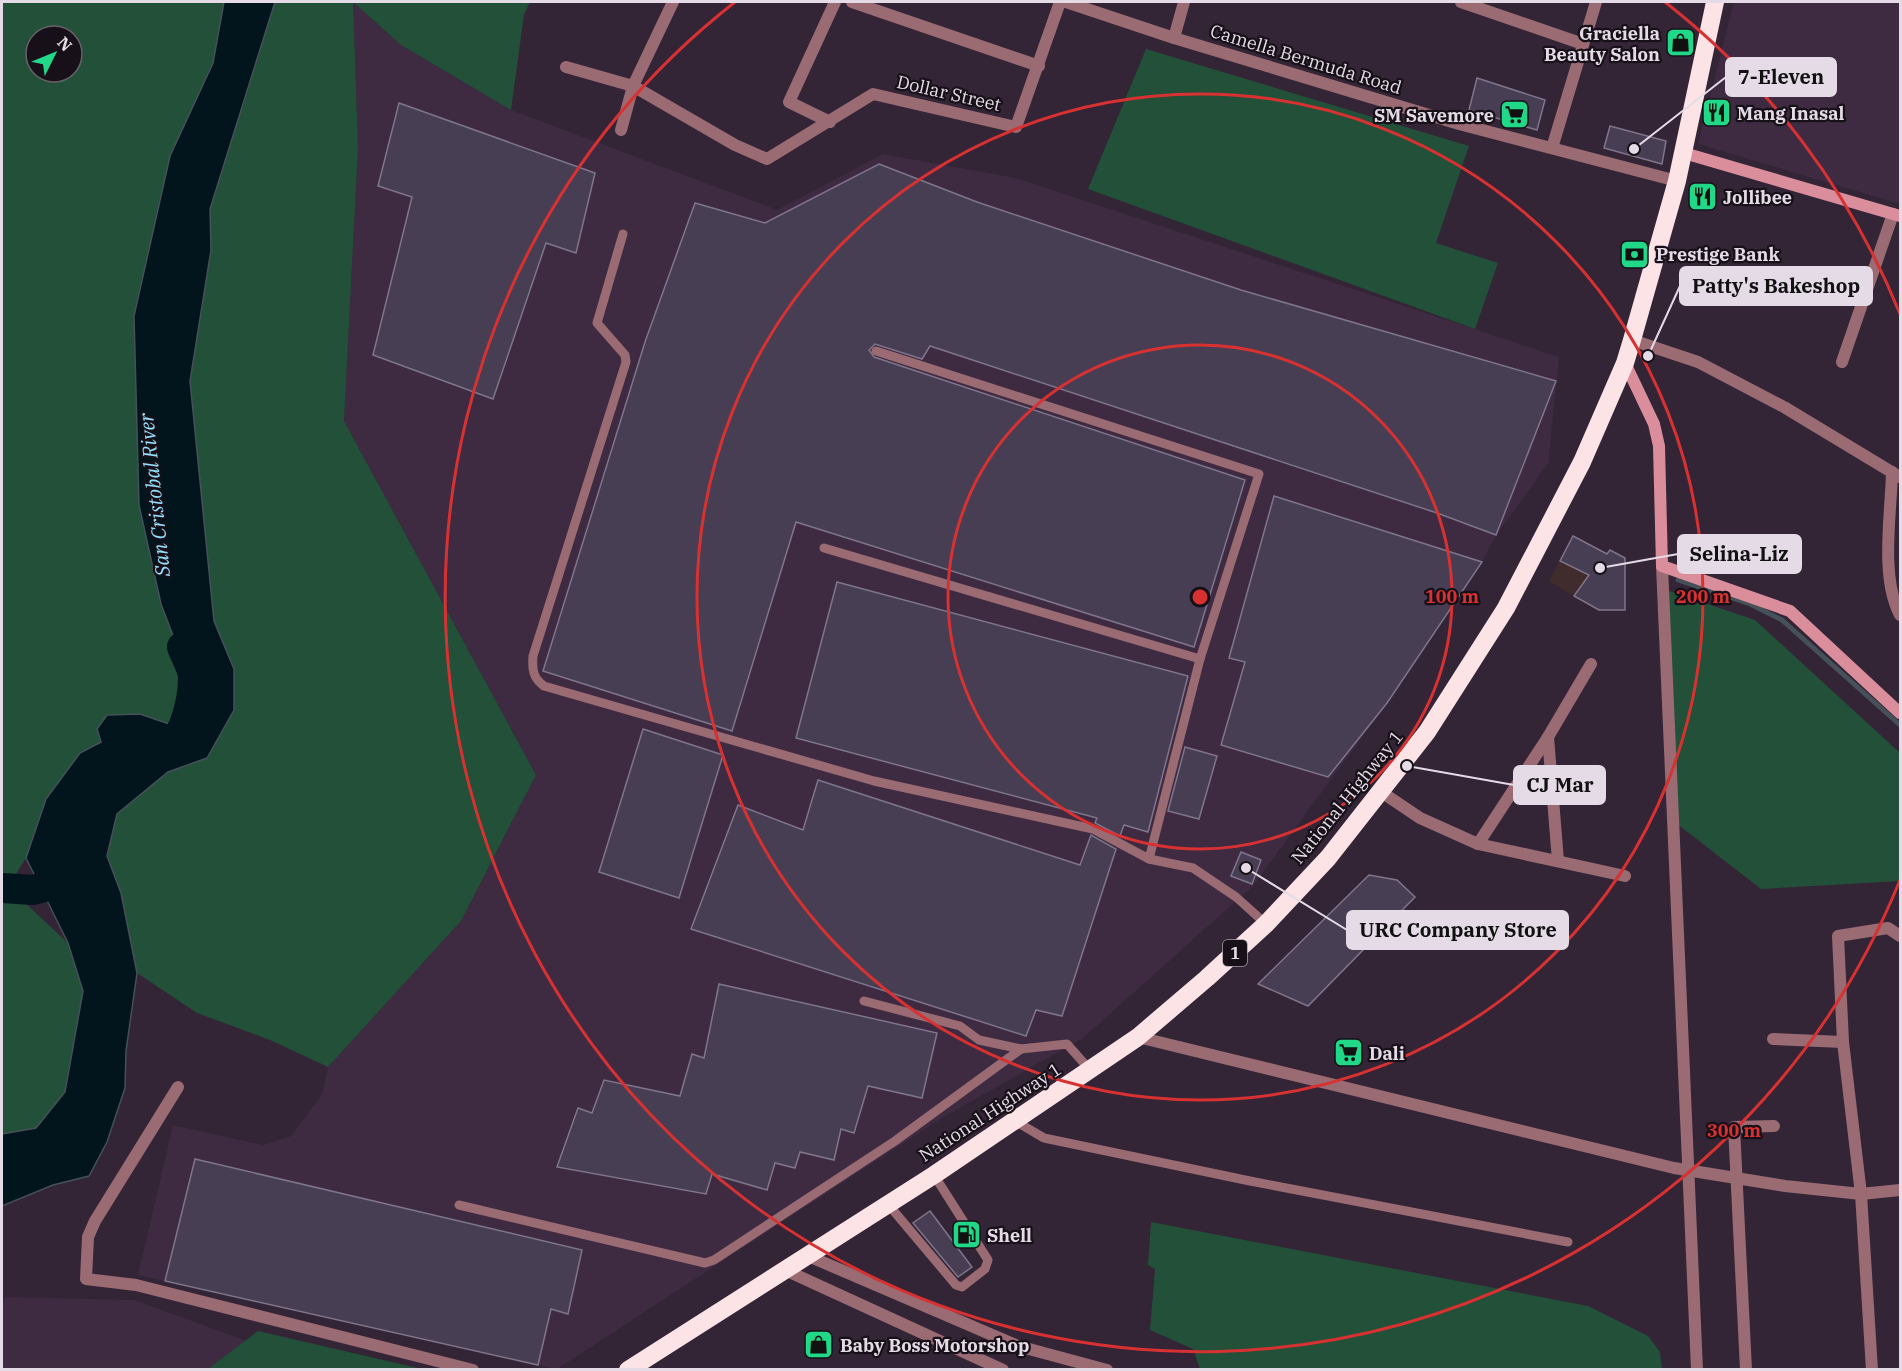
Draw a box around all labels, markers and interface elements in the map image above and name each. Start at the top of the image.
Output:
street label: Camella Bermuda Road [1208,19,1404,99]
place label: Graciella Beauty Salon [1544,22,1660,66]
north arrow [24,24,84,84]
shop icon: Graciella Beauty Salon [1665,27,1697,59]
text: N [53,32,77,55]
callout: 7-Eleven [1726,58,1836,96]
text: 7-Eleven [1738,63,1824,90]
street label: Dollar Street [895,70,1003,116]
restaurant icon: Mang Inasal [1700,97,1732,129]
supermarket icon: SM Savemore [1499,99,1531,131]
place label: Mang Inasal [1737,102,1844,125]
place label: SM Savemore [1374,104,1494,127]
restaurant icon: Jollibee [1686,181,1718,213]
place label: Jollibee [1723,186,1792,209]
bank icon: Prestige Bank [1619,238,1651,270]
place label: Prestige Bank [1656,243,1780,266]
callout: Patty's Bakeshop [1680,267,1872,305]
text: Patty's Bakeshop [1692,272,1860,299]
water label: San Cristobal River [132,411,176,579]
callout: Selina-Liz [1678,535,1801,573]
text: Selina-Liz [1689,540,1789,567]
text: 100 m [1425,585,1480,608]
text: 200 m [1676,585,1731,608]
centre of rings [1190,587,1210,607]
street label: National Highway 1 [1286,725,1408,869]
callout: CJ Mar [1514,766,1605,804]
text: CJ Mar [1526,771,1594,798]
callout: URC Company Store [1347,911,1568,949]
text: URC Company Store [1359,916,1557,943]
road number: 1 [1223,940,1247,966]
supermarket icon: Dali [1332,1037,1364,1069]
place label: Dali [1369,1042,1405,1065]
street label: National Highway 1 [914,1057,1066,1167]
text: 300 m [1707,1119,1762,1142]
fuel station icon: Shell [950,1219,982,1251]
place label: Shell [987,1224,1032,1247]
shop icon: Baby Boss Motorshop [803,1329,835,1361]
place label: Baby Boss Motorshop [840,1334,1029,1357]

